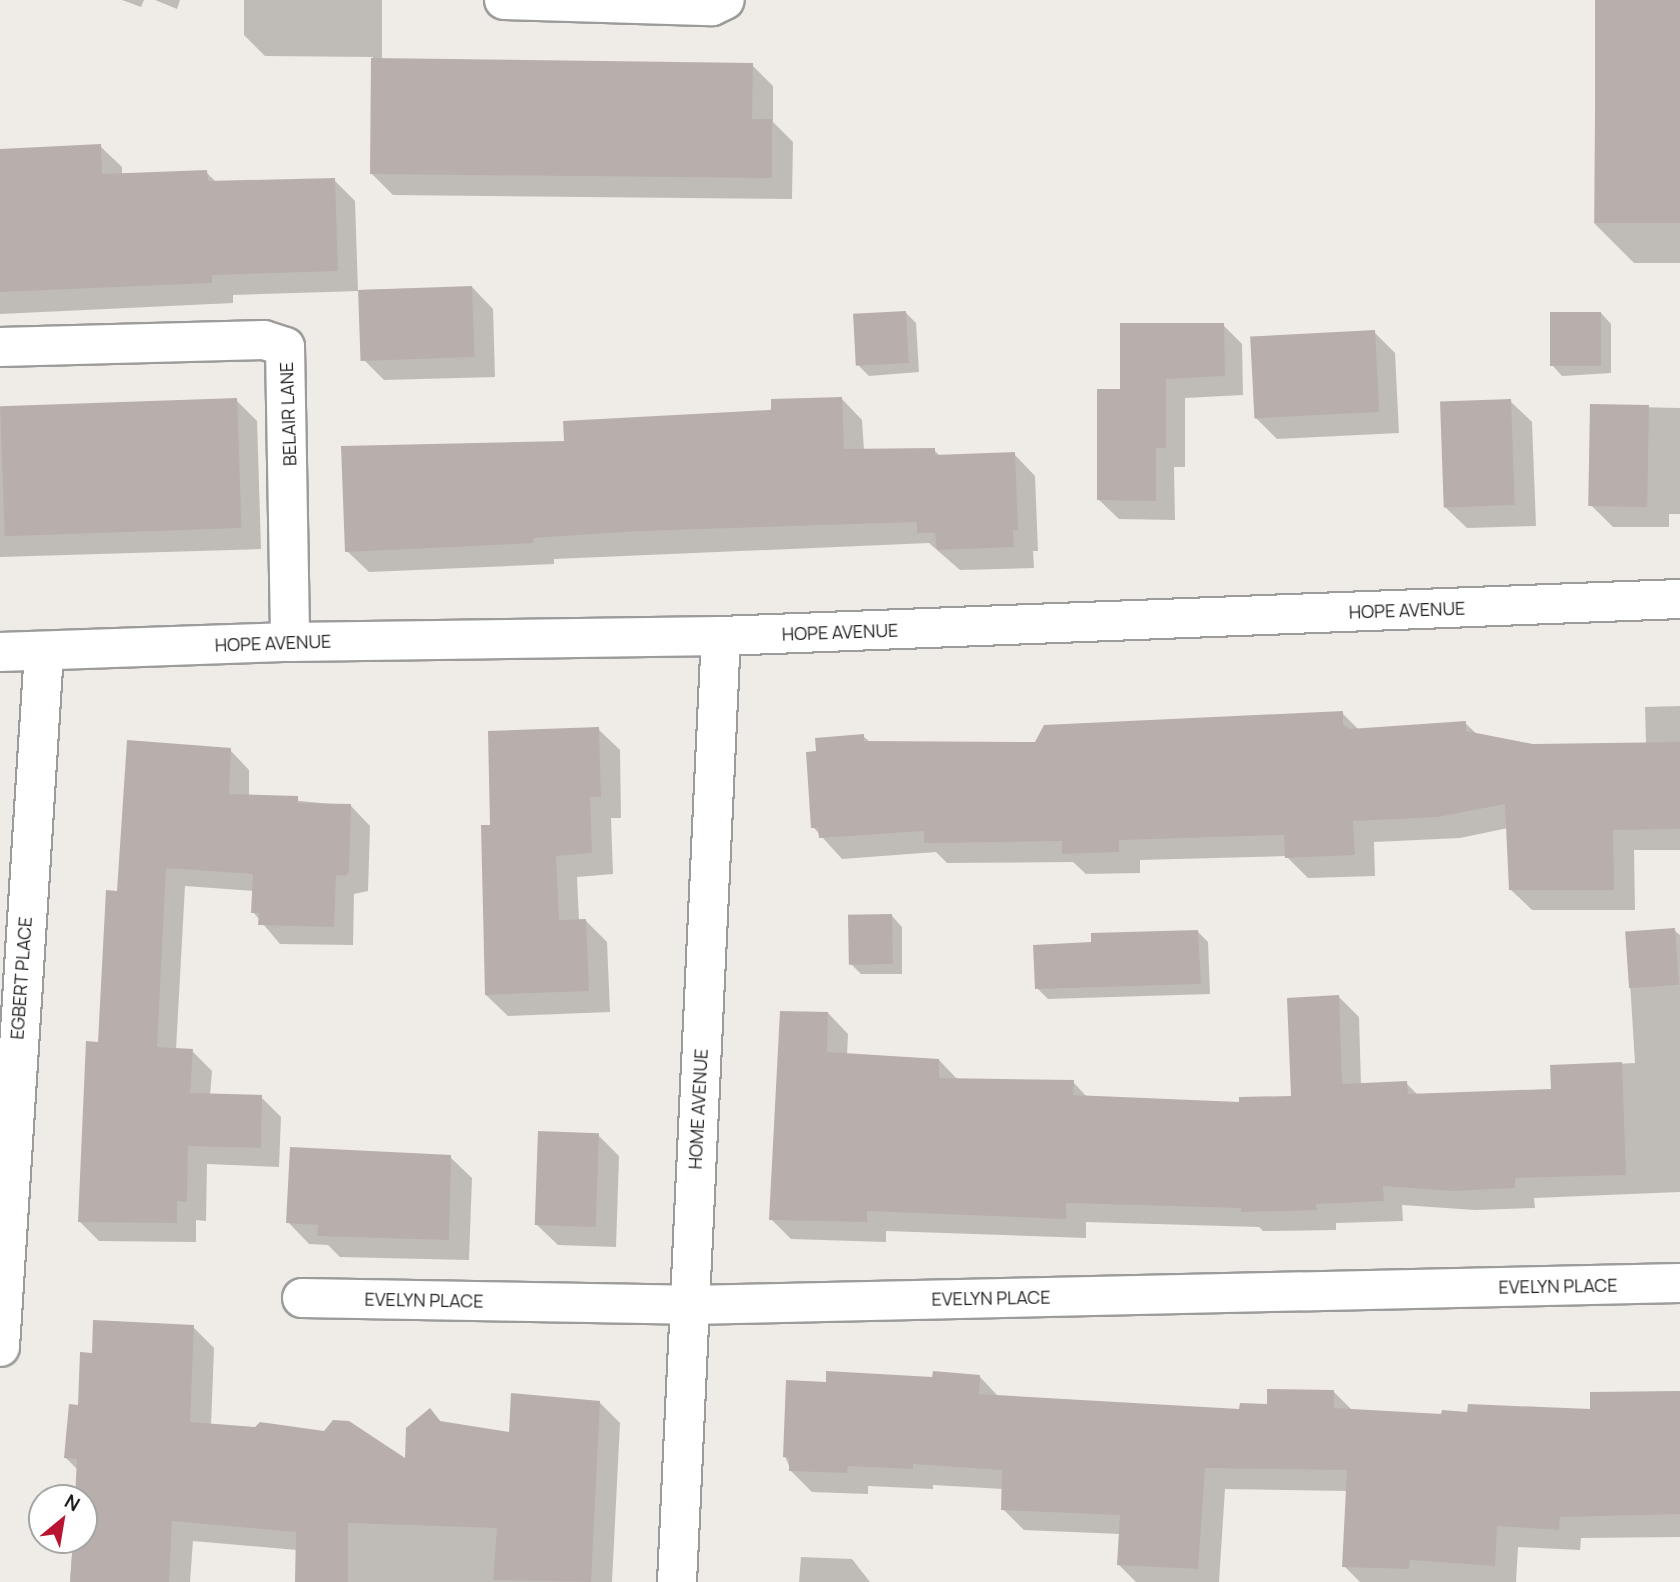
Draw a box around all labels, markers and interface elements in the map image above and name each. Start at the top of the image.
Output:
street label: BELAIR LANE [275,362,301,466]
street label: HOPE AVENUE [1348,597,1466,623]
street label: HOPE AVENUE [781,619,899,645]
street label: HOPE AVENUE [214,630,332,656]
street label: EGBERT PLACE [6,916,36,1040]
street label: HOME AVENUE [684,1048,712,1170]
street label: EVELYN PLACE [1498,1274,1618,1298]
street label: EVELYN PLACE [931,1286,1051,1310]
street label: EVELYN PLACE [364,1288,484,1312]
north arrow [28,1484,98,1554]
text: N [60,1488,85,1517]

